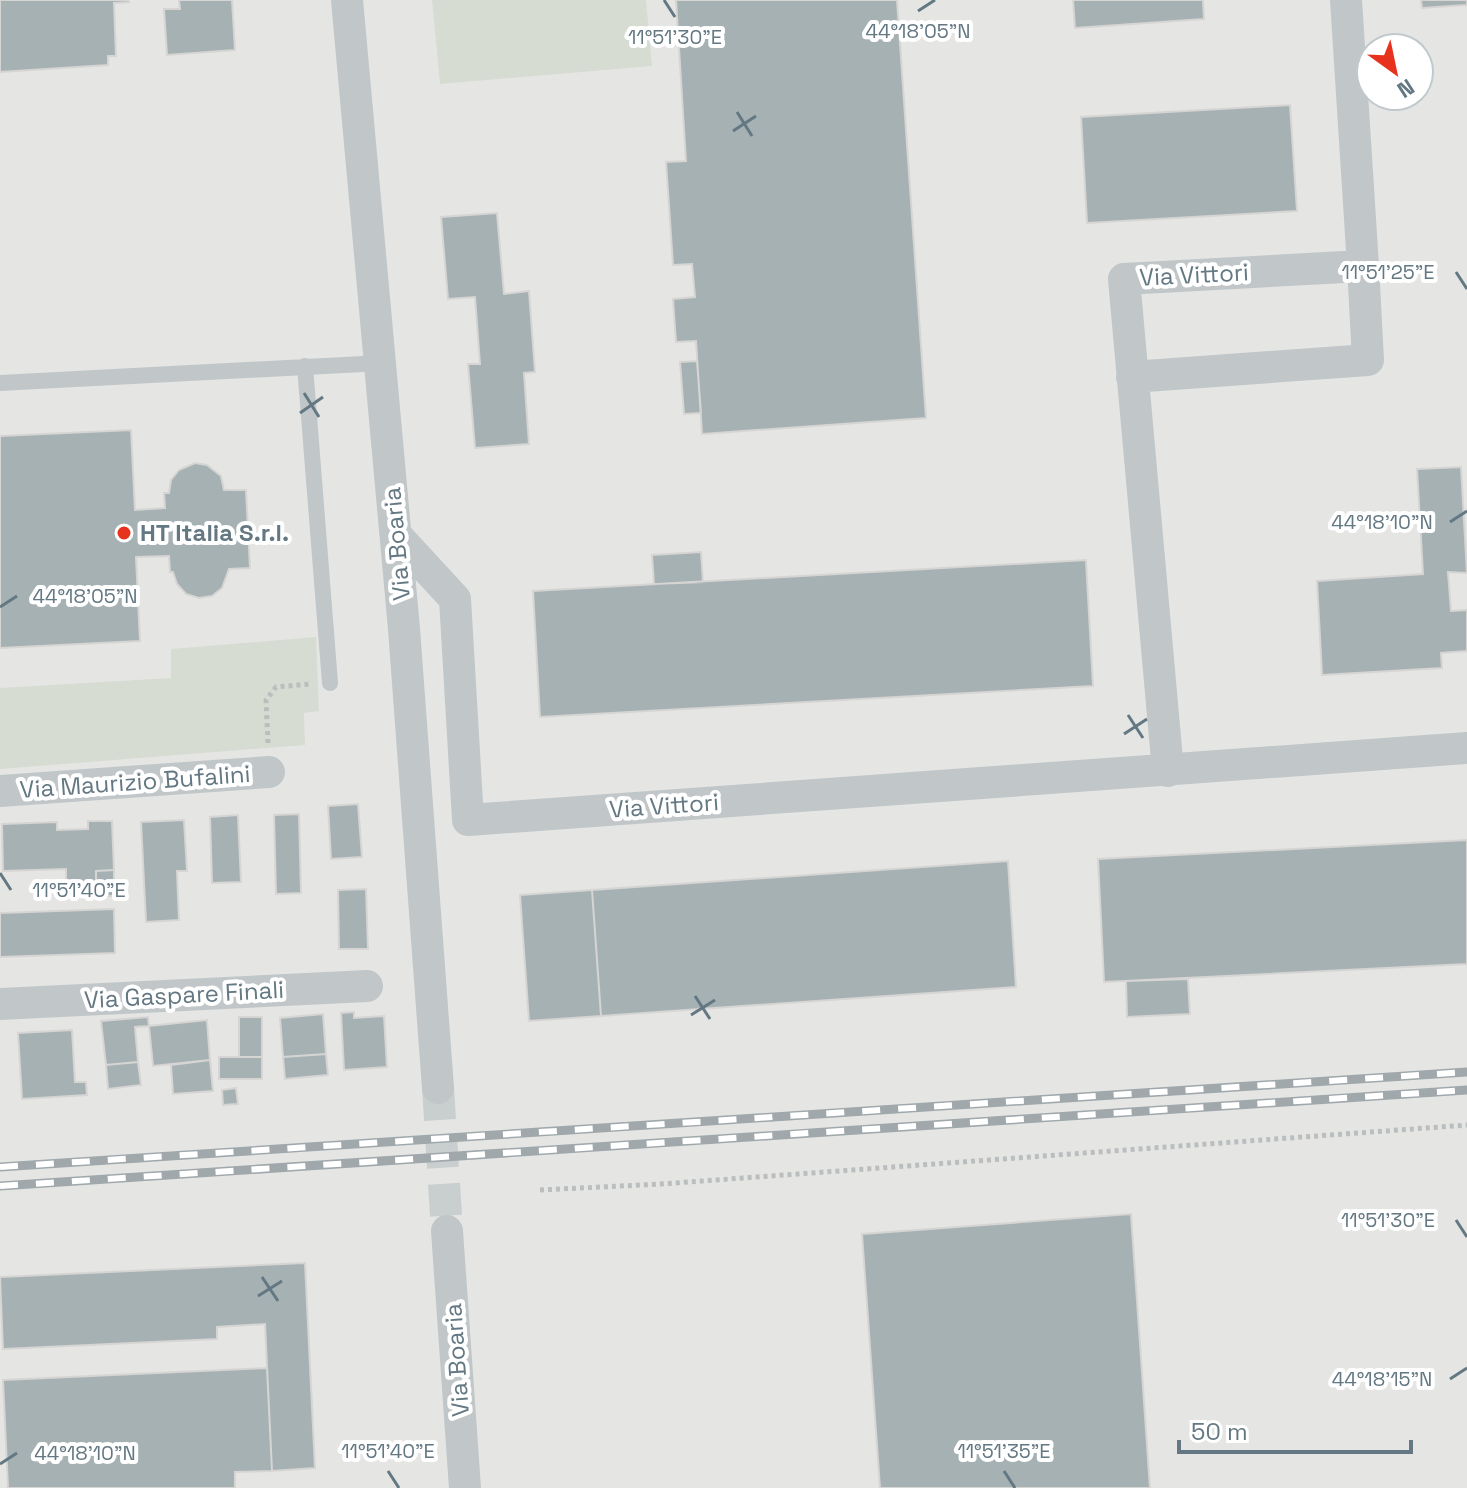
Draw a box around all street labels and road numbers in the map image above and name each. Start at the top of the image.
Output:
street label: Via Vittori [1138,256,1250,293]
street label: Via Boaria [376,486,417,602]
street label: Via Maurizio Bufalini [19,758,251,805]
street label: Via Vittori [608,786,720,825]
street label: Via Gaspare Finali [83,974,285,1015]
street label: Via Boaria [437,1302,476,1418]

